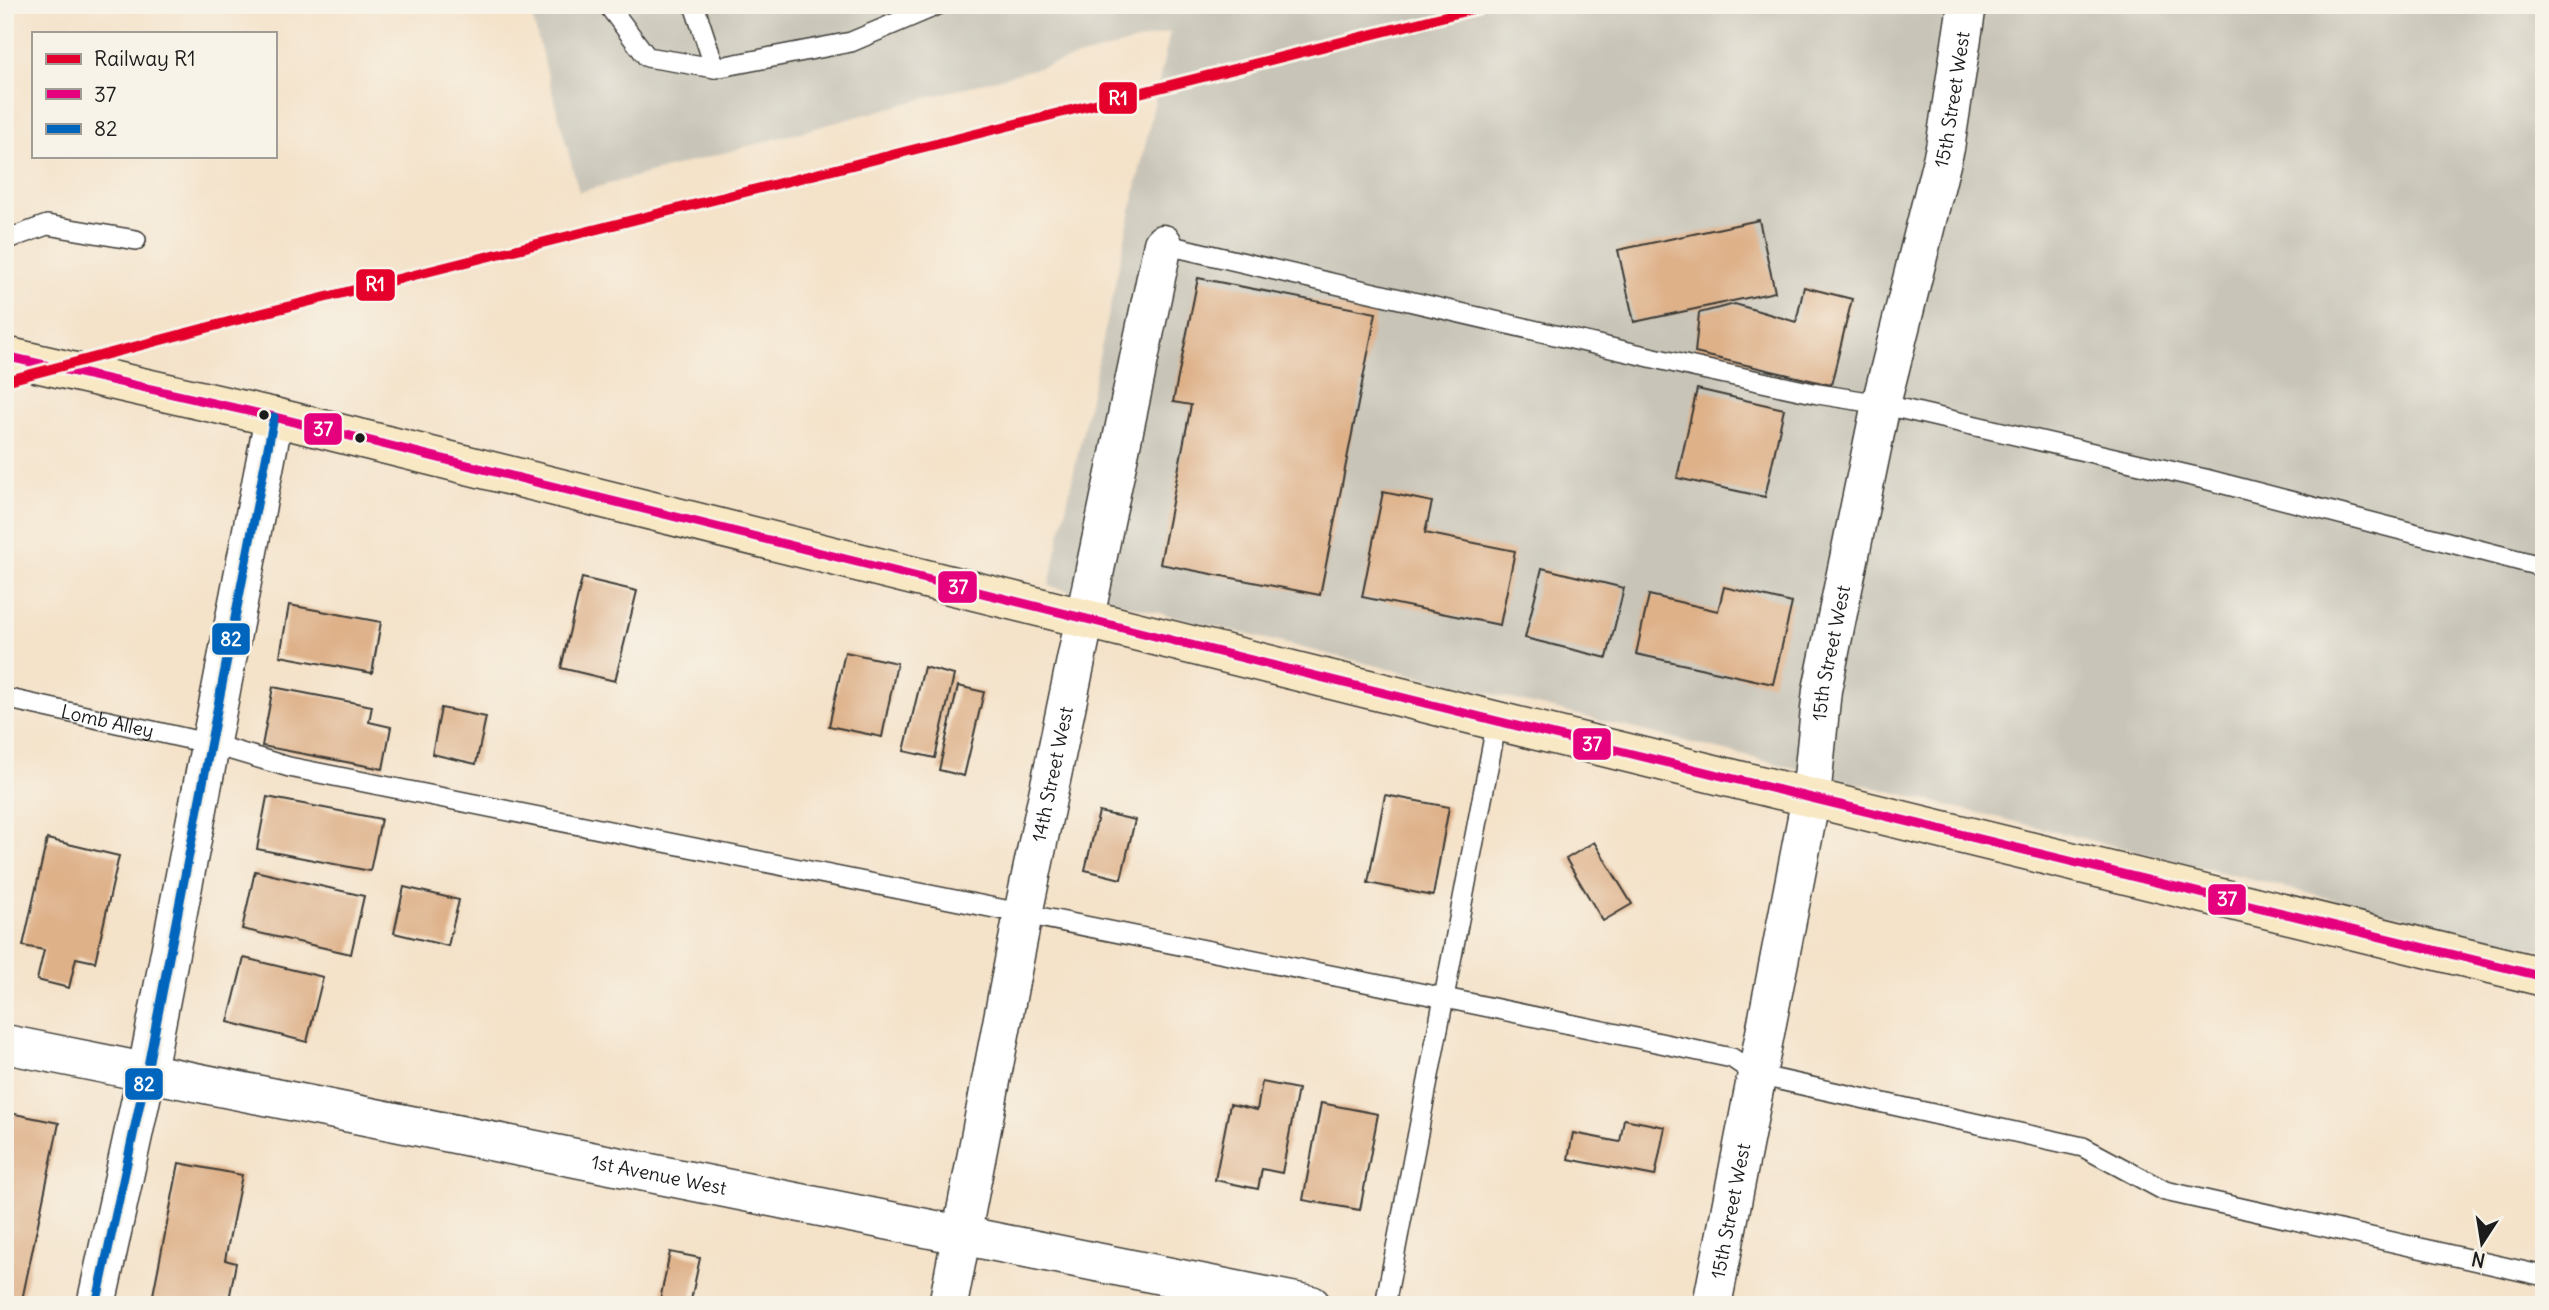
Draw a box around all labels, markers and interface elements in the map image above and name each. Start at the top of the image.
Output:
street label: 15th Street West [1929,30,1975,170]
legend [32,32,276,158]
text: Railway R1 [94,45,196,72]
text: 37 [94,81,116,108]
line badge: R1 [1098,81,1138,115]
text: R1 [1108,86,1128,110]
text: 82 [94,115,118,142]
line badge: R1 [355,268,396,302]
text: R1 [365,272,385,296]
unlabelled marker [257,408,271,422]
line badge: 37 [303,412,343,446]
text: 37 [313,417,334,441]
unlabelled marker [353,431,367,445]
line badge: 37 [937,570,978,604]
text: 37 [948,575,969,599]
street label: 15th Street West [1807,583,1855,722]
line badge: 82 [211,622,251,656]
text: 82 [220,627,242,651]
street label: Lomb Alley [59,699,156,743]
street label: 14th Street West [1026,704,1078,844]
line badge: 37 [1572,727,1612,761]
text: 37 [1582,732,1603,756]
line badge: 37 [2207,883,2247,916]
text: 37 [2217,887,2238,911]
line badge: 82 [124,1067,164,1101]
text: 82 [133,1072,155,1096]
street label: 15th Street West [1705,1141,1755,1281]
street label: 1st Avenue West [589,1149,729,1200]
north arrow [2448,1208,2518,1278]
text: N [2470,1247,2487,1273]

